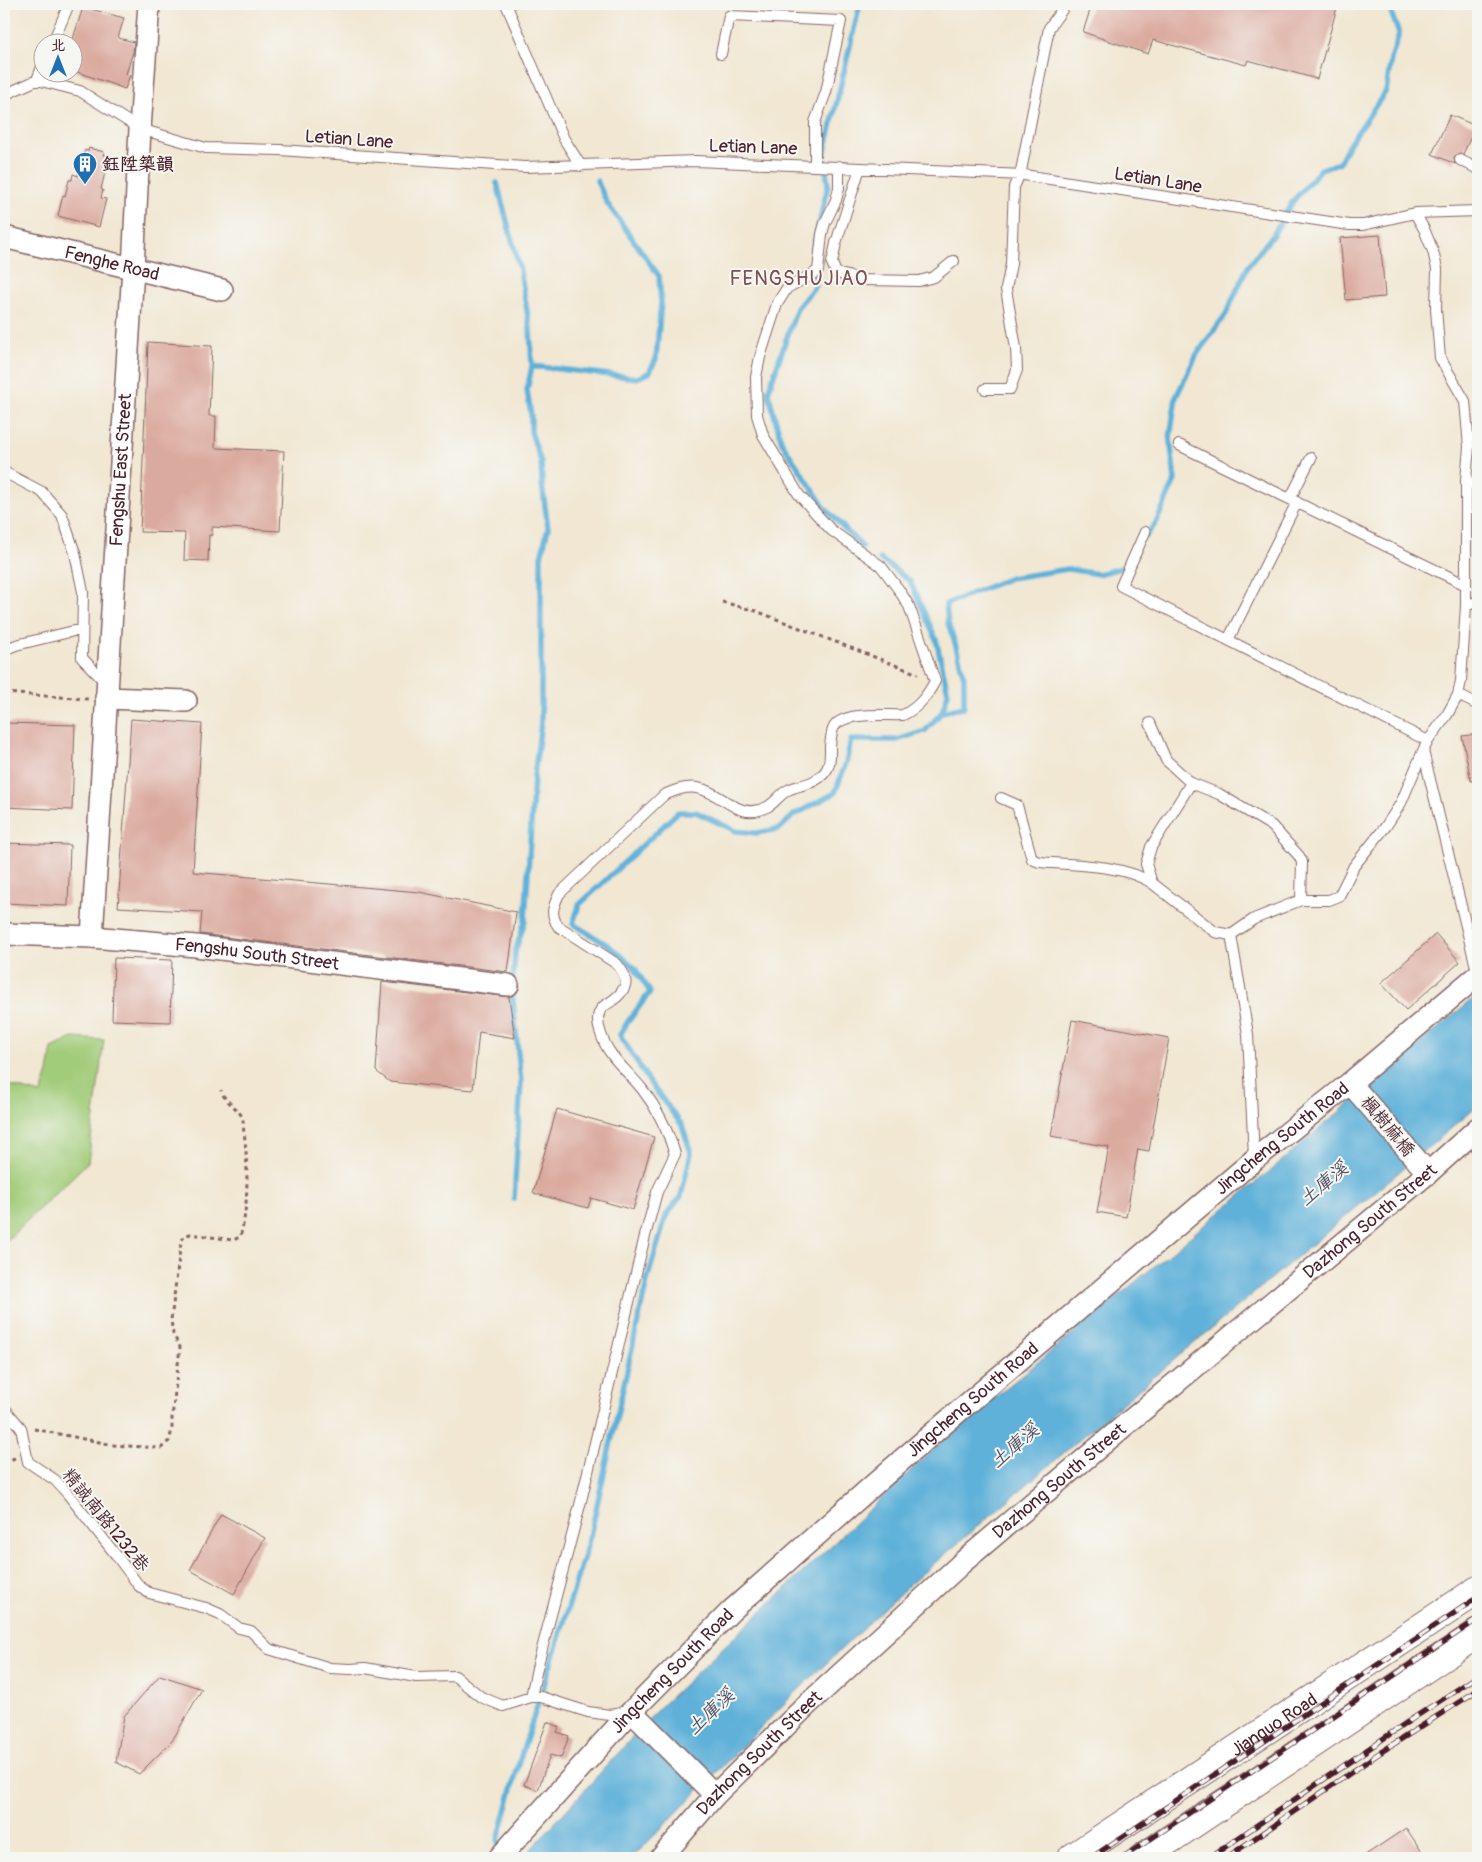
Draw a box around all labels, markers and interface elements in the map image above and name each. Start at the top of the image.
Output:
north arrow [32,32,82,82]
text: 北 [51,37,65,54]
street label: Letian Lane [304,125,394,154]
street label: Letian Lane [708,134,798,161]
building icon: 鈺陞築韻 [72,151,98,185]
place label: 鈺陞築韻 [102,153,174,176]
street label: Letian Lane [1112,162,1204,199]
street label: Fenghe Road [62,241,161,286]
district label: FENGSHUJIAO [729,266,869,291]
street label: Fengshu East Street [105,392,137,547]
street label: Fengshu South Street [174,933,341,976]
street label: Jingcheng South Road [1210,1077,1354,1200]
street label: 楓樹麻橋 [1356,1091,1420,1161]
water label: 土庫溪 [1294,1156,1354,1211]
street label: Dazhong South Street [1298,1159,1443,1284]
street label: Jingcheng South Road [902,1337,1044,1463]
water label: 土庫溪 [985,1417,1045,1474]
street label: Dazhong South Street [988,1418,1131,1544]
street label: 精誠南路1232巷 [57,1464,154,1577]
street label: Jingcheng South Road [606,1604,739,1738]
water label: 土庫溪 [682,1683,740,1740]
street label: Dazhong South Street [692,1685,828,1820]
street label: Jianguo Road [1227,1688,1322,1762]

